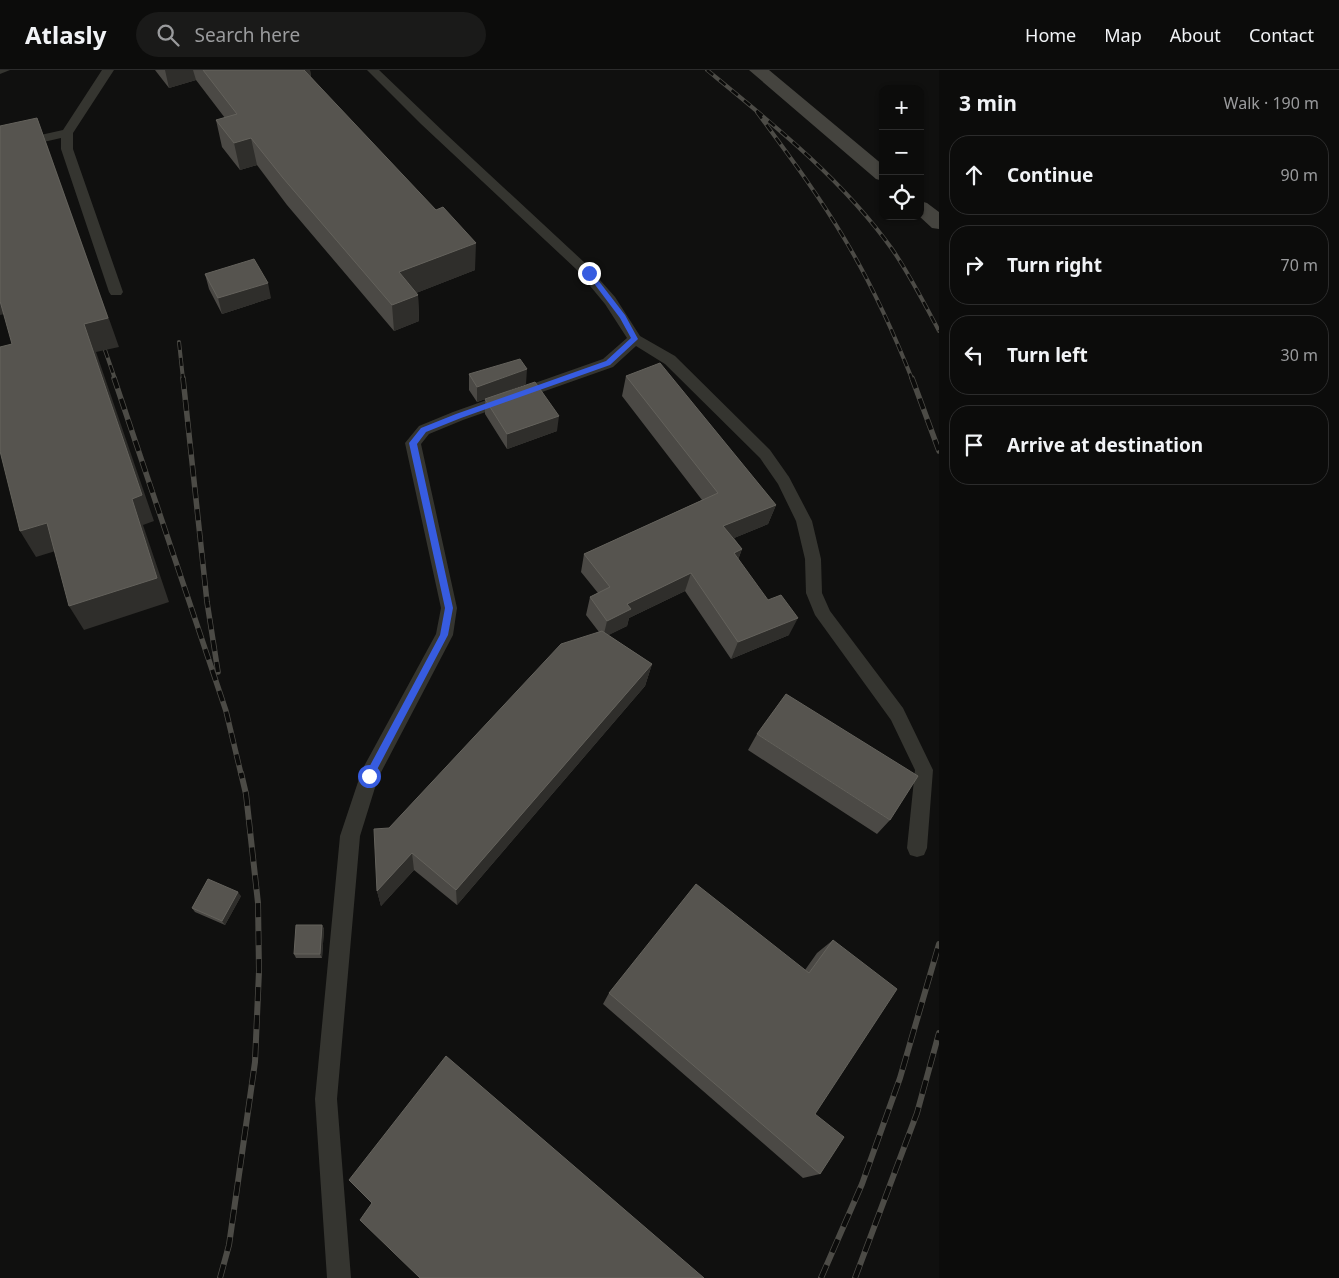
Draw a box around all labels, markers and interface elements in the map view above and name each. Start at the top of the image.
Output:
search box [136,12,486,57]
text: Atlasly [25,18,106,51]
icon: search [154,21,182,49]
text: Search here [194,22,300,48]
text: Home [1025,23,1076,47]
text: Map [1104,23,1142,47]
text: About [1170,23,1221,47]
text: Contact [1249,23,1314,47]
map controls [879,85,924,220]
button: + [879,85,924,130]
text: 3 min [959,89,1017,117]
text: Walk · 190 m [1224,92,1319,114]
button: − [879,130,924,175]
icon: ahead [960,161,988,189]
text: Continue [1007,162,1093,188]
text: 90 m [1281,164,1318,186]
button: locate [879,175,924,220]
icon: right [960,251,988,279]
text: Turn right [1007,252,1102,278]
text: 70 m [1281,254,1318,276]
route end [578,262,601,285]
icon: left [960,341,988,369]
text: Turn left [1007,342,1088,368]
text: 30 m [1281,344,1318,366]
icon: arrive [960,431,988,459]
text: Arrive at destination [1007,432,1203,458]
route start [358,765,381,788]

